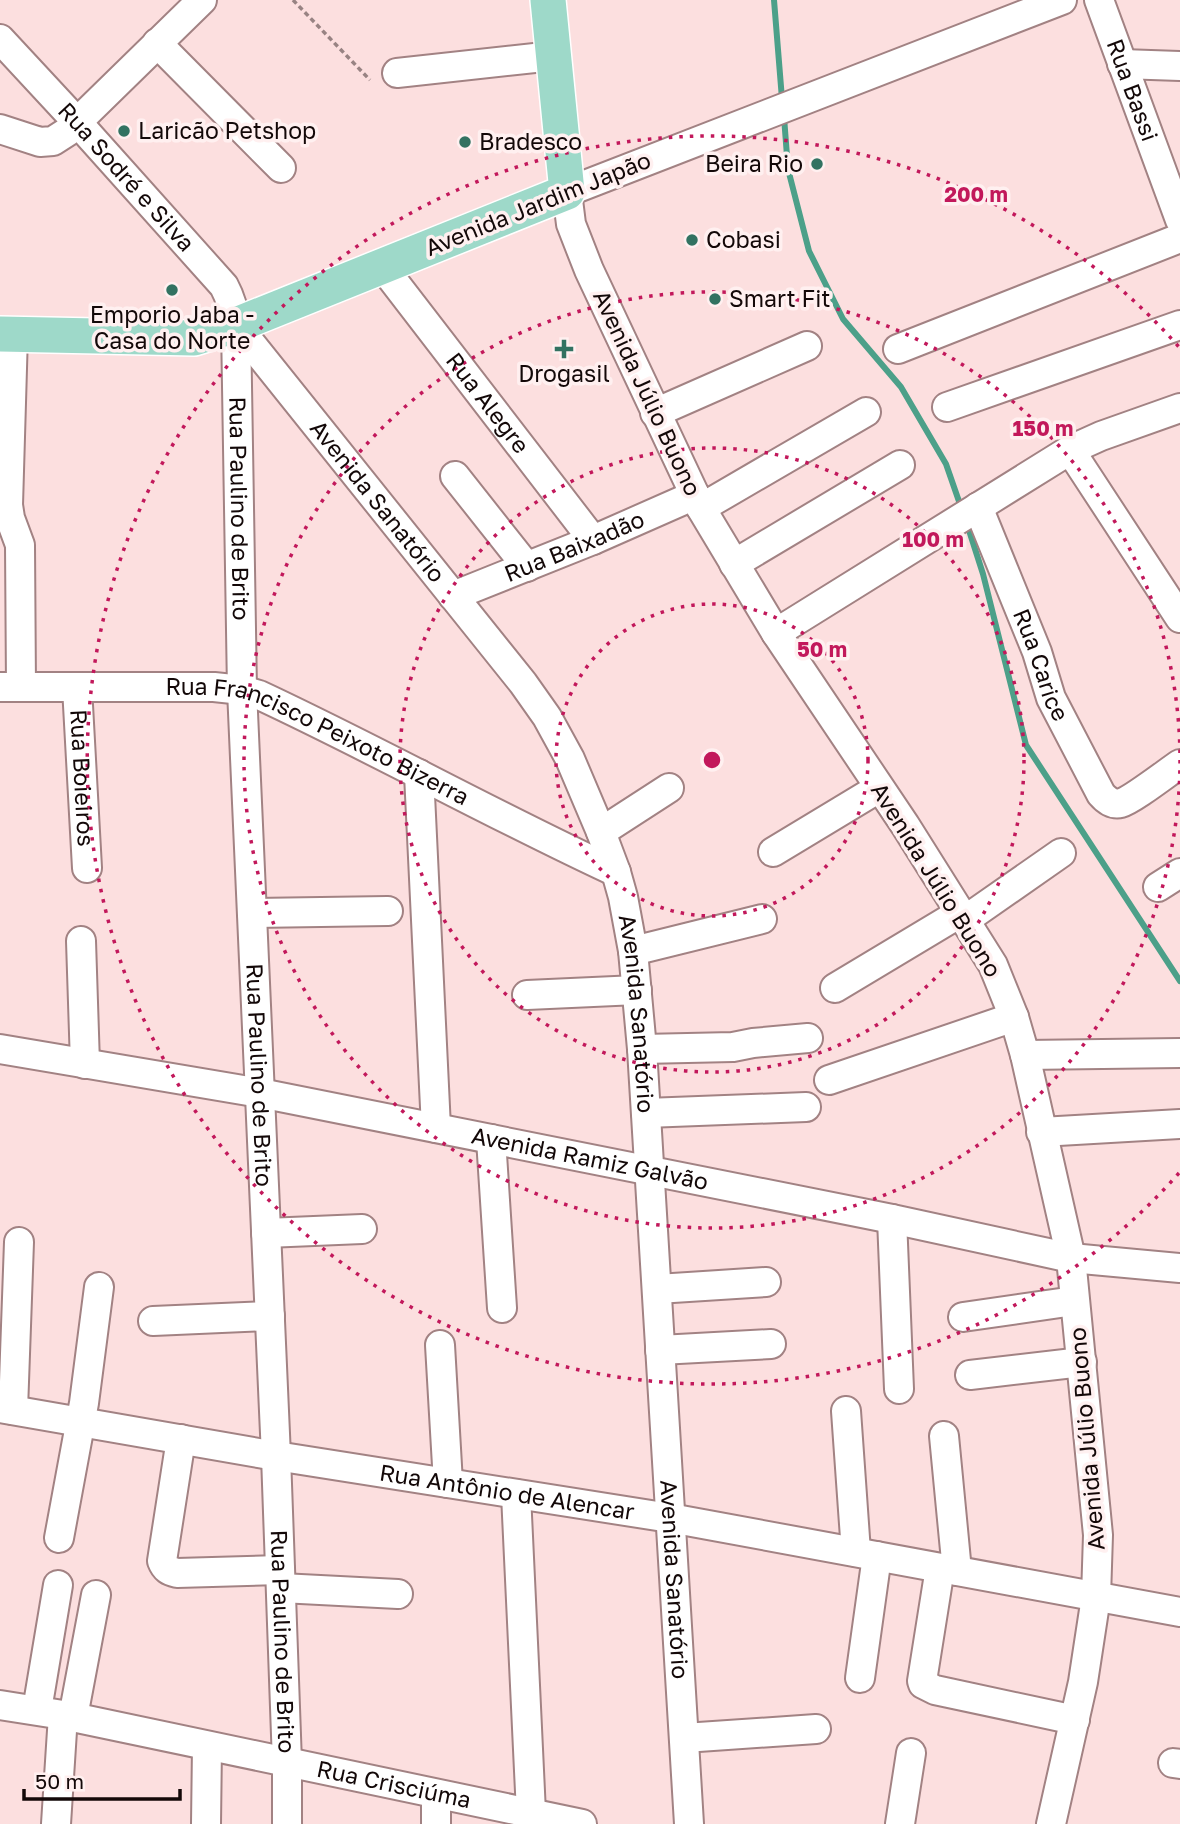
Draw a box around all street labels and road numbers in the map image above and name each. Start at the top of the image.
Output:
street label: Rua Bassi [1102,35,1165,145]
street label: Rua Sodré e Silva [53,96,201,257]
street label: Avenida Jardim Japão [421,145,654,261]
street label: Avenida Júlio Buono [588,285,708,500]
street label: Rua Alegre [441,347,536,458]
street label: Rua Paulino de Brito [224,396,256,621]
street label: Avenida Sanatório [305,414,452,587]
street label: Rua Baixadão [500,504,648,587]
street label: Rua Carice [1008,604,1075,725]
street label: Rua Francisco Peixoto Bizerra [165,672,474,810]
street label: Rua Boieiros [65,708,101,847]
street label: Avenida Júlio Buono [866,777,1008,982]
street label: Avenida Sanatório [613,912,661,1114]
street label: Rua Paulino de Brito [241,963,279,1187]
street label: Avenida Ramiz Galvão [469,1121,711,1195]
street label: Avenida Júlio Buono [1062,1326,1110,1552]
street label: Rua Antônio de Alencar [378,1458,637,1525]
street label: Avenida Sanatório [655,1479,695,1680]
street label: Rua Paulino de Brito [266,1529,302,1754]
street label: Rua Crisciúma [315,1754,474,1813]

